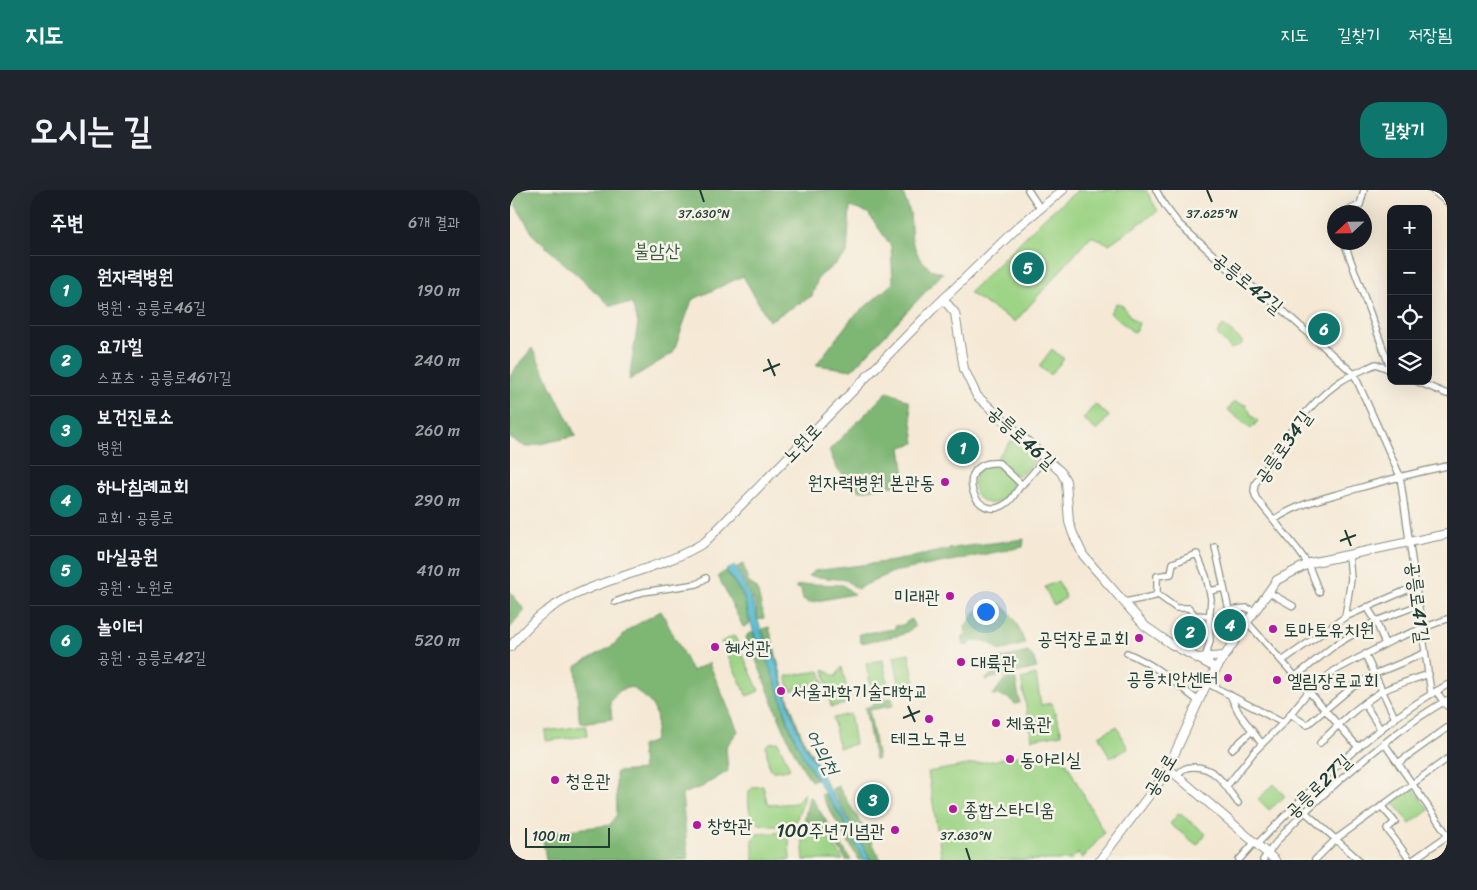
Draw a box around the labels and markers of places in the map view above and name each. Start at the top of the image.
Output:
pin: 5 [1012,249,1044,287]
pin: 6 [1308,310,1340,348]
pin: 1 [947,429,979,467]
place label: 원자력병원 본관동 [808,466,935,499]
marker: 원자력병원 본관동 [939,476,951,488]
place label: 미래관 [894,580,940,613]
marker: 미래관 [944,590,956,602]
pin: 4 [1214,606,1246,644]
pin: 2 [1174,613,1206,651]
place label: 토마토유치원 [1283,613,1375,646]
place label: 공덕장로교회 [1037,622,1129,655]
marker: 토마토유치원 [1267,623,1279,635]
place label: 혜성관 [725,631,771,664]
marker: 공덕장로교회 [1133,632,1145,644]
marker: 혜성관 [709,641,721,653]
place label: 대륙관 [971,646,1017,679]
marker: 대륙관 [955,656,967,668]
place label: 공릉치안센터 [1126,662,1218,695]
place label: 엘림장로교회 [1287,664,1379,697]
marker: 공릉치안센터 [1222,672,1234,684]
marker: 엘림장로교회 [1271,674,1283,686]
place label: 서울과학기술대학교 [791,675,929,708]
marker: 서울과학기술대학교 [775,685,787,697]
place label: 체육관 [1006,707,1052,740]
marker: 테크노큐브 [923,713,935,725]
marker: 체육관 [990,717,1002,729]
place label: 테크노큐브 [891,722,967,755]
place label: 동아리실 [1020,743,1081,776]
marker: 동아리실 [1004,753,1016,765]
place label: 청운관 [565,764,611,797]
marker: 청운관 [549,774,561,786]
pin: 3 [857,781,889,819]
place label: 종합스타디움 [963,793,1055,826]
marker: 종합스타디움 [947,803,959,815]
place label: 창학관 [707,809,753,842]
place label: 100주년기념관 [776,814,885,847]
marker: 창학관 [691,819,703,831]
marker: 100주년기념관 [889,824,901,836]

